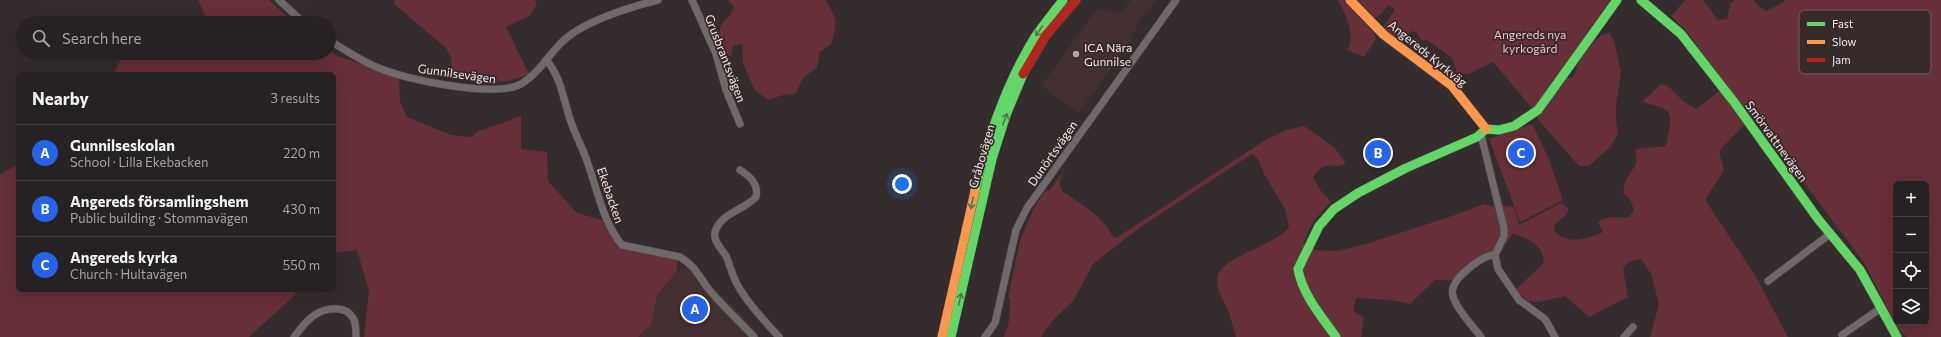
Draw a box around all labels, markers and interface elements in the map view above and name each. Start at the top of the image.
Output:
legend [1799,10,1931,74]
street label: Grusbrantsvägen [703,12,749,104]
search box [16,16,336,60]
street label: Angereds Kyrkväg [1386,17,1471,89]
text: Fast [1832,17,1854,30]
one-way arrow [1035,25,1043,36]
icon: search [30,27,52,49]
park label: Angereds nya kyrkogård [1494,27,1566,55]
text: Search here [62,29,141,47]
text: Slow [1832,35,1857,48]
place label: ICA Nära Gunnilse [1084,40,1132,68]
marker: ICA Nära Gunnilse [1071,49,1081,59]
text: Jam [1832,53,1851,67]
street label: Gunnilsevägen [417,61,497,85]
text: Nearby [32,88,89,109]
text: 3 results [271,90,320,106]
street label: Smörvattnevägen [1743,98,1811,184]
one-way arrow [1001,113,1009,125]
street label: Dunörtsvägen [1024,118,1080,188]
street label: Gråbovägen [965,123,997,189]
text: Gunnilseskolan [70,136,175,154]
pin: B [1365,138,1391,168]
pin: C [1508,138,1534,168]
text: A [40,145,50,161]
text: 220 m [283,145,320,161]
text: School · Lilla Ekebacken [70,154,208,170]
street label: Ekebacken [595,165,627,225]
your location [892,174,912,194]
map controls [1893,181,1929,325]
button: + [1893,181,1929,217]
text: Angereds församlingshem [70,192,249,210]
one-way arrow [968,196,976,209]
text: B [41,201,49,217]
text: 430 m [282,201,320,217]
text: Public building · Stommavägen [70,210,248,226]
button: − [1893,217,1929,253]
text: Angereds kyrka [70,248,178,266]
button: locate [1893,253,1929,289]
text: C [41,257,49,273]
text: 550 m [283,257,320,273]
text: Church · Hultavägen [70,266,187,282]
button: layers [1893,289,1929,325]
one-way arrow [957,293,965,306]
pin: A [682,294,708,324]

